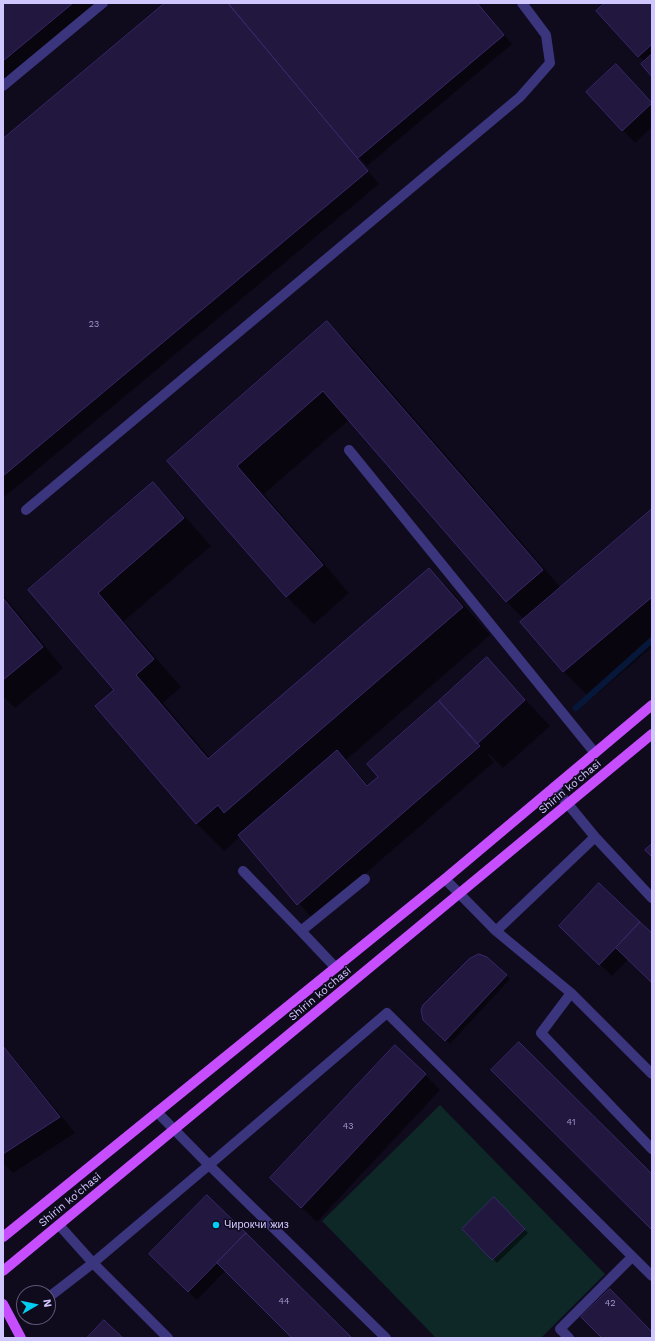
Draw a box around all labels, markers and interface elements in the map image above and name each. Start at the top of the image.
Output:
house number: 23 [89,319,99,329]
street label: Shirin ko'chasi [536,757,604,817]
street label: Shirin ko'chasi [286,964,354,1024]
house number: 41 [567,1117,575,1127]
house number: 43 [343,1121,353,1131]
street label: Shirin ko'chasi [36,1170,104,1230]
place label: Чирокчи жиз [224,1218,289,1232]
marker: Чирокчи жиз [211,1220,221,1230]
north arrow [16,1285,56,1325]
house number: 44 [279,1296,289,1306]
text: N [40,1298,54,1308]
house number: 42 [605,1298,615,1308]

